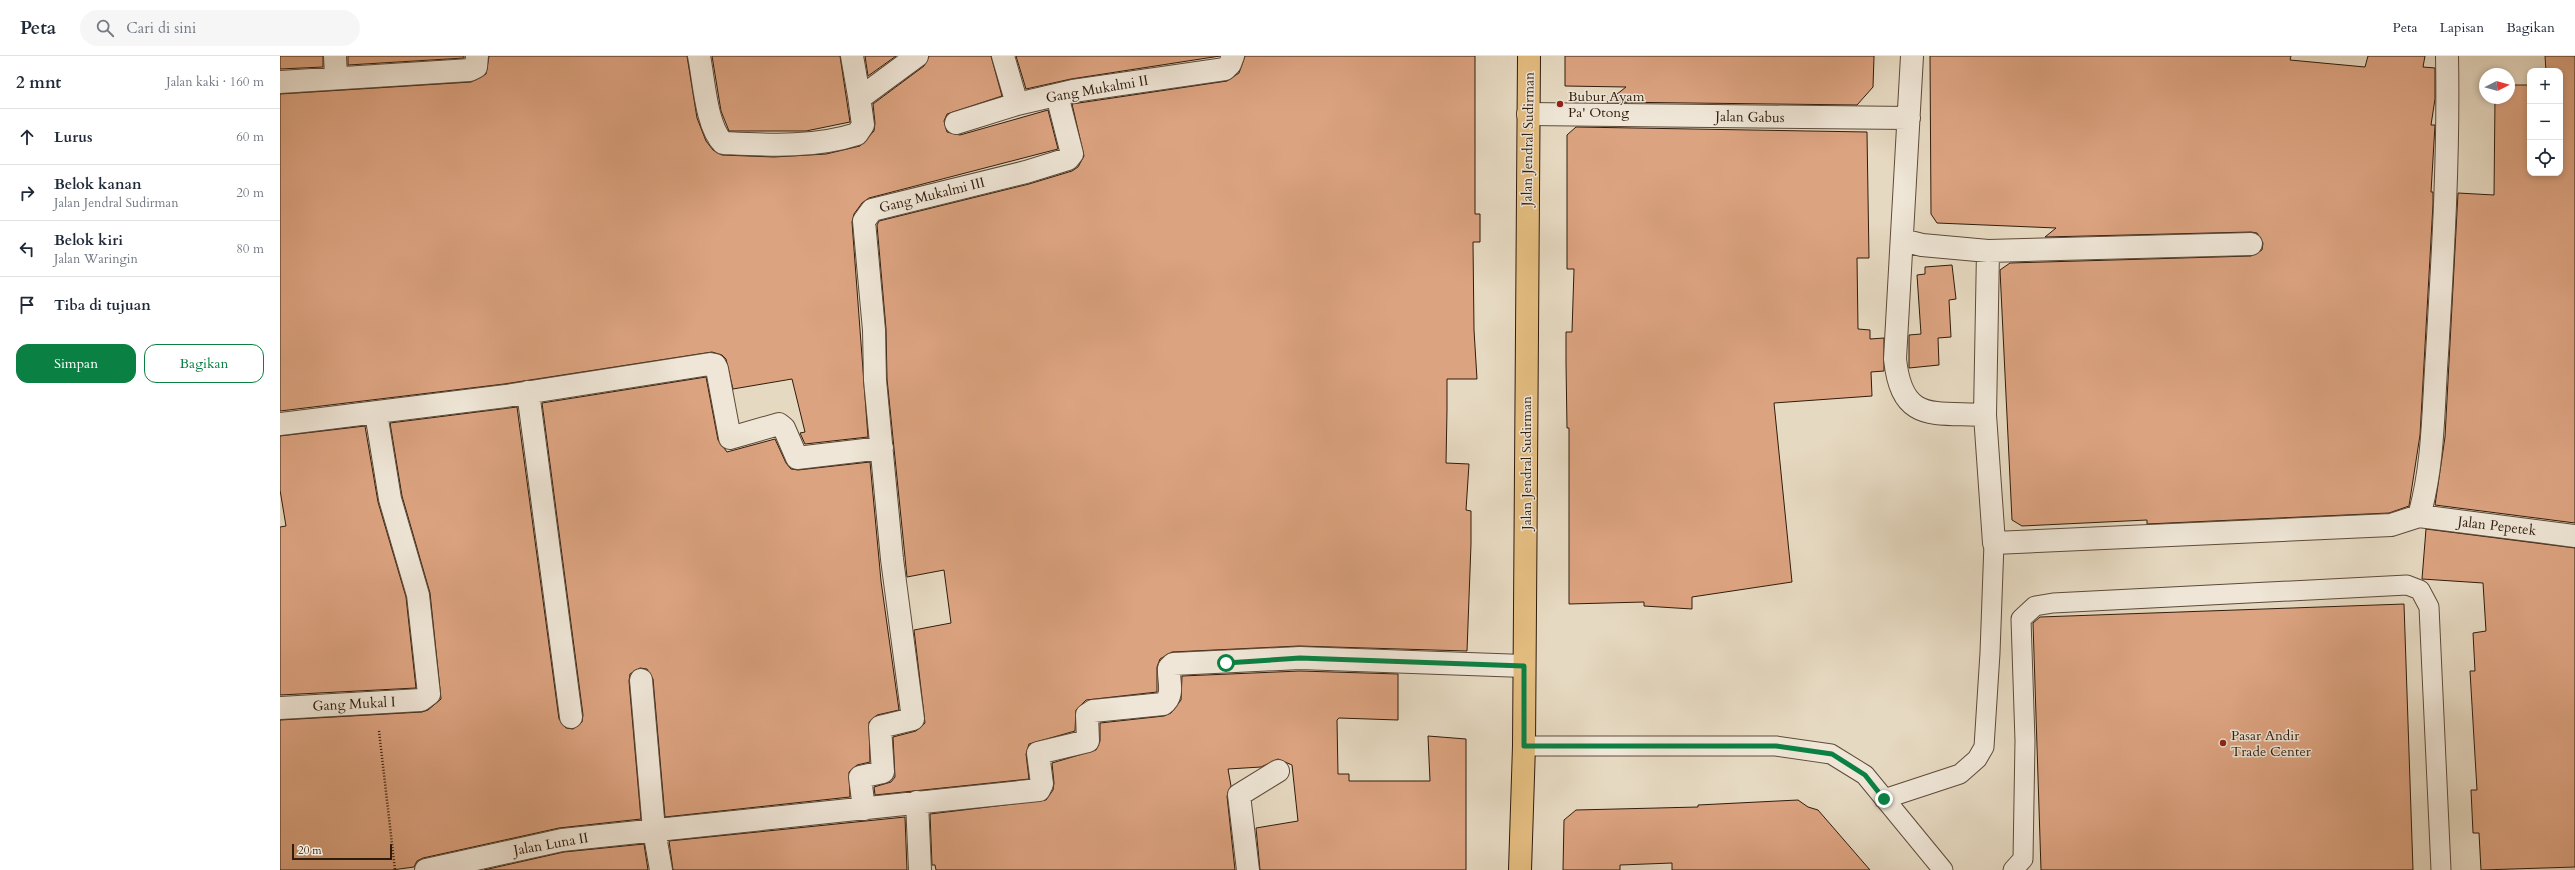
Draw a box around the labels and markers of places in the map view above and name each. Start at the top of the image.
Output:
place label: Bubur Ayam Pa' Otong [1568,87,1645,122]
marker: Bubur Ayam Pa' Otong [1555,99,1565,109]
place label: Pasar Andir Trade Center [2231,726,2312,761]
marker: Pasar Andir Trade Center [2218,738,2228,748]

